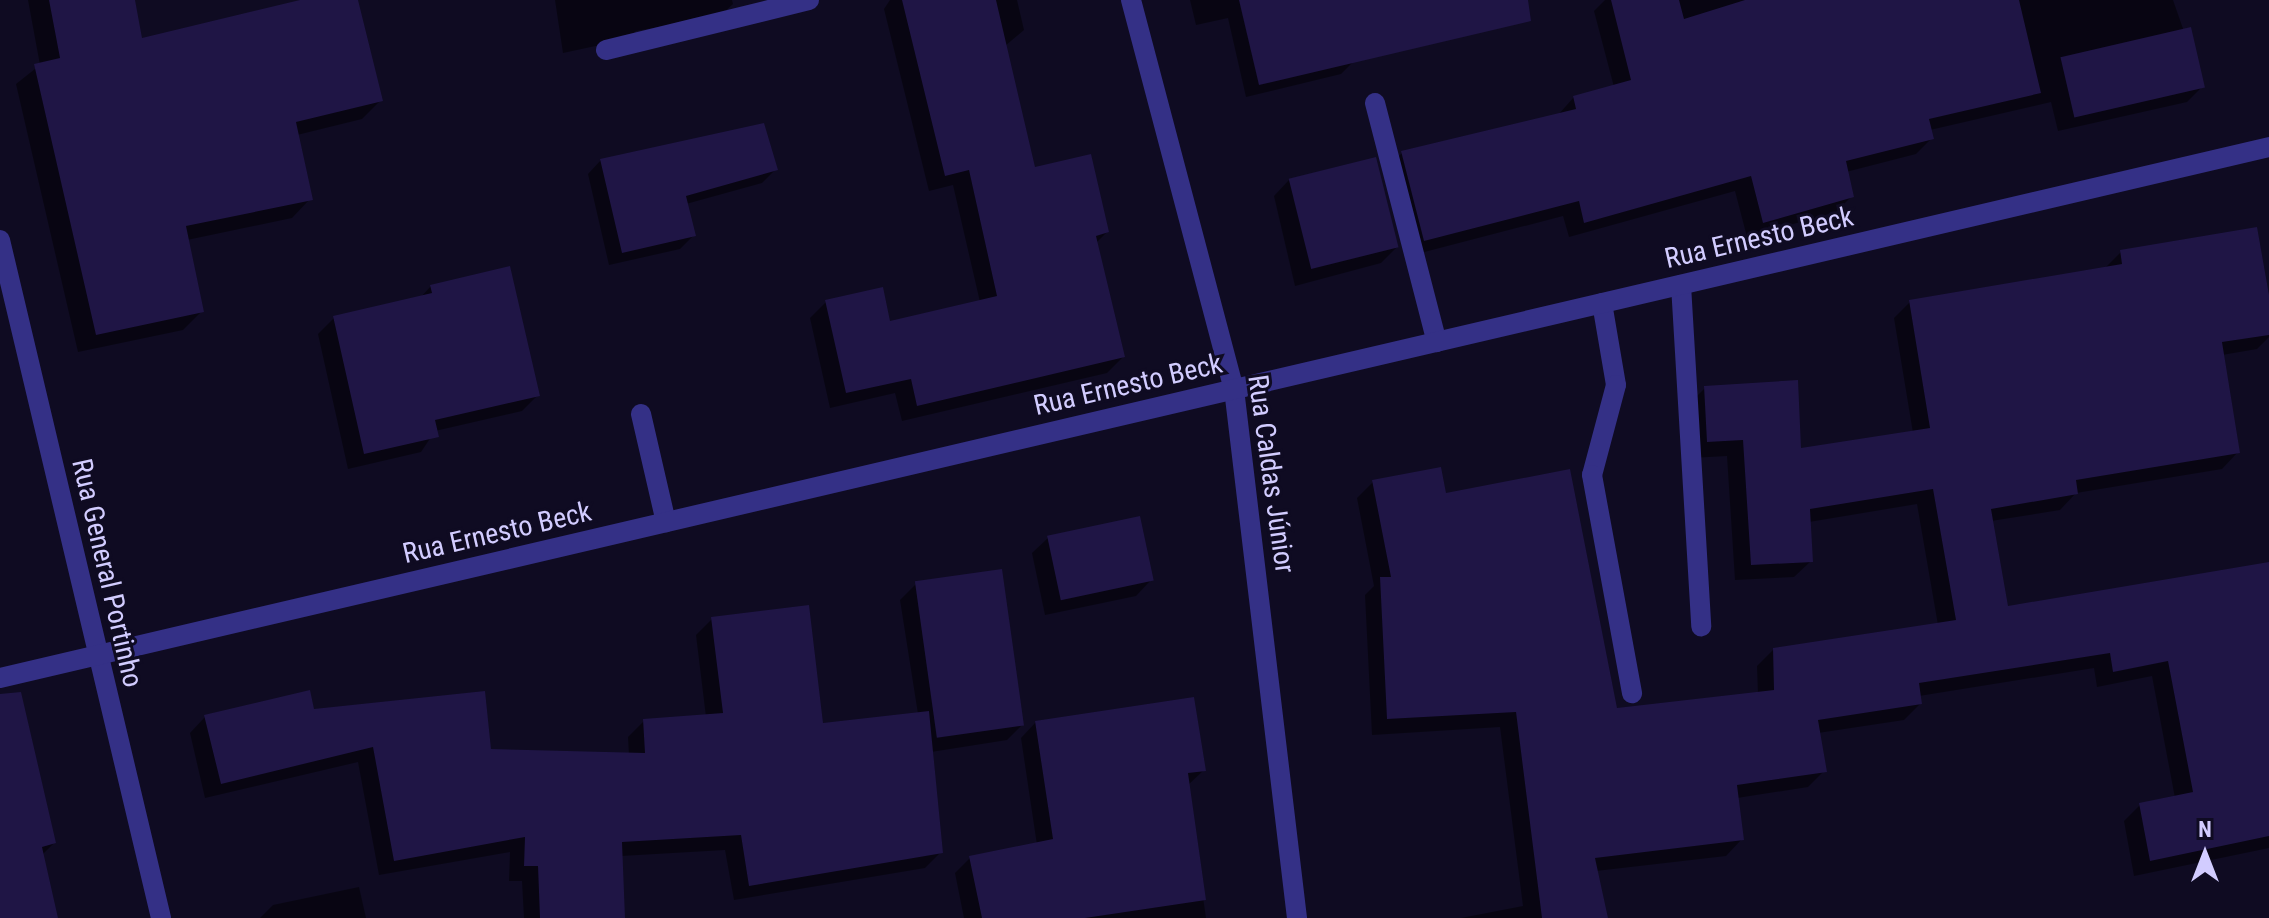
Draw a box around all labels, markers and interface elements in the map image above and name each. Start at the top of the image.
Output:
street label: Rua Ernesto Beck [1661,200,1857,276]
street label: Rua Ernesto Beck [1030,347,1226,423]
street label: Rua Caldas Júnior [1240,373,1302,575]
street label: Rua General Portinho [64,456,150,690]
street label: Rua Ernesto Beck [399,495,595,571]
north arrow [2165,814,2245,894]
text: N [2198,817,2212,842]

